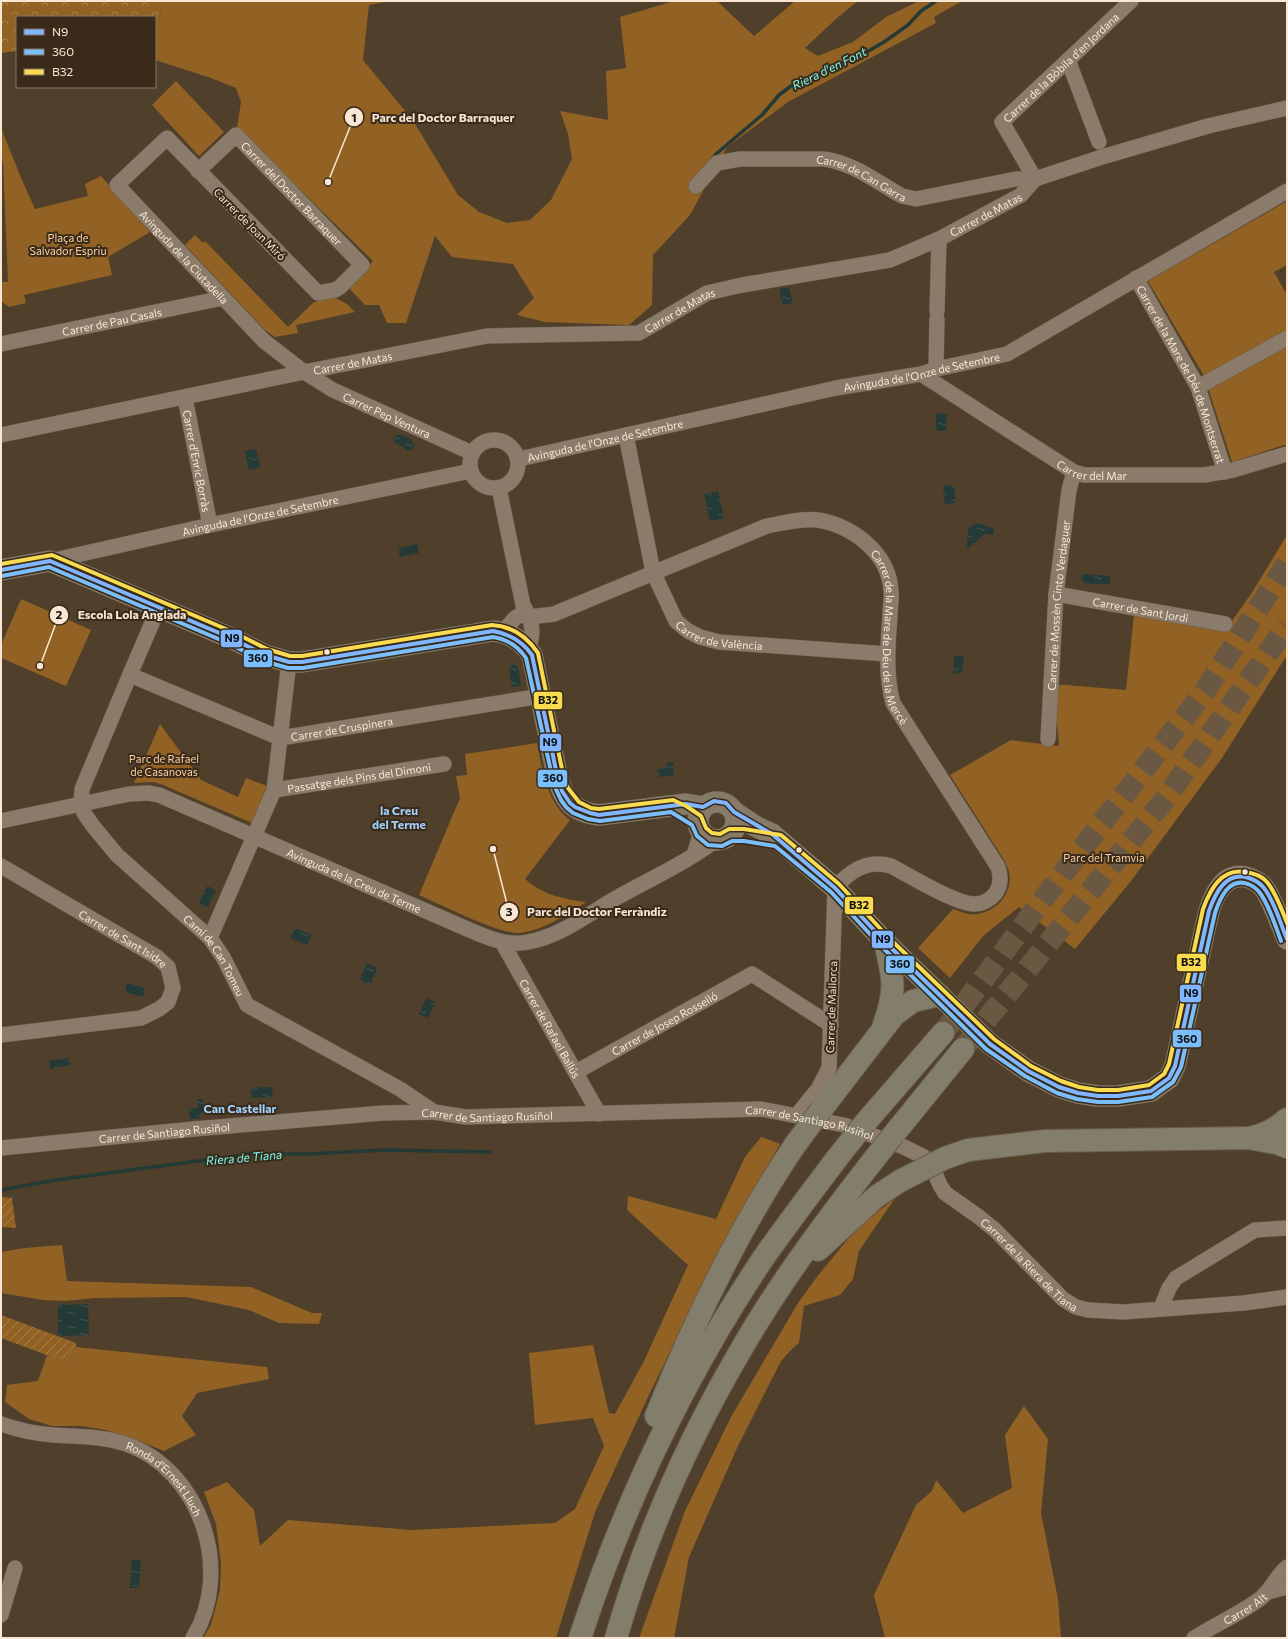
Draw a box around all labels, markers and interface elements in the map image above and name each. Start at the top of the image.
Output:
street label: Carrer de la Bòbila d'en Jordana [1000,10,1121,125]
legend [16,16,156,88]
text: N9 [52,24,68,38]
water label: Riera d'en Font [789,43,870,92]
text: 360 [52,44,74,58]
text: B32 [52,64,74,78]
callout: Parc del Doctor Barraquer [344,105,522,129]
text: 1 [351,110,357,124]
text: Parc del Doctor Barraquer [372,110,514,124]
street label: Carrer del Doctor Barraquer [239,138,346,248]
street label: Carrer de Can Garra [816,153,907,203]
street label: Carrer de Joan Miró [211,185,289,264]
street label: Carrer de Matas [947,189,1024,239]
street label: Avinguda de la Ciutadella [137,207,232,306]
park label: Plaça de Salvador Espriu [29,231,107,257]
street label: Carrer de la Mare de Déu de Montserrat [1135,283,1228,465]
street label: Carrer de Matas [642,285,716,335]
street label: Carrer de Pau Casals [61,304,163,338]
street label: Carrer de Matas [312,348,393,377]
street label: Avinguda de l'Onze de Setembre [842,349,1001,393]
street label: Carrer Pep Ventura [341,389,433,440]
street label: Carrer d'Enric Borràs [181,409,214,513]
street label: Avinguda de l'Onze de Setembre [526,416,684,464]
street label: Carrer del Mar [1055,456,1127,482]
street label: Avinguda de l'Onze de Setembre [181,492,339,538]
street label: Carrer de Mossèn Cinto Verdaguer [1044,519,1072,691]
street label: Carrer de la Mare de Déu de la Mercè [869,547,911,727]
street label: Carrer de Sant Jordi [1092,594,1190,624]
callout: Escola Lola Anglada [49,603,194,627]
text: 2 [56,607,63,621]
text: Escola Lola Anglada [78,607,186,621]
street label: Carrer de València [673,617,763,652]
line badge: N9 [220,629,243,648]
text: N9 [224,631,240,644]
unlabelled marker [322,647,332,657]
line badge: 360 [243,649,273,668]
text: 360 [248,651,268,664]
line badge: B32 [533,691,563,710]
text: B32 [538,693,558,706]
street label: Carrer de Cruspinera [290,713,394,743]
line badge: N9 [539,733,562,752]
text: N9 [542,735,558,748]
park label: Parc de Rafael de Casanovas [129,752,199,778]
street label: Passatge dels Pins del Dimoni [286,760,432,794]
line badge: 360 [537,769,568,788]
text: 360 [543,771,563,784]
district label: la Creu del Terme [372,803,426,831]
street label: Avinguda de la Creu de Terme [285,845,424,915]
unlabelled marker [794,845,804,855]
park label: Parc del Tramvia [1063,851,1145,864]
unlabelled marker [1240,867,1250,877]
line badge: B32 [844,896,874,915]
text: B32 [849,898,869,911]
callout: Parc del Doctor Ferràndiz [499,900,675,924]
text: 3 [506,904,513,918]
text: Parc del Doctor Ferràndiz [527,904,667,918]
street label: Carrer de Sant Isidre [77,906,170,970]
street label: Camí de Can Tomeu [181,911,248,998]
line badge: N9 [871,930,894,949]
text: N9 [875,932,891,945]
line badge: B32 [1176,953,1207,972]
line badge: 360 [885,955,915,974]
text: B32 [1181,955,1201,968]
text: 360 [890,957,910,970]
street label: Carrer de Mallorca [823,961,839,1053]
street label: Carrer de Rafael Ballús [517,976,584,1080]
line badge: N9 [1179,984,1202,1003]
text: N9 [1183,986,1199,999]
street label: Carrer de Josep Rosselló [609,988,720,1058]
line badge: 360 [1172,1029,1202,1048]
text: 360 [1177,1032,1197,1045]
district label: Can Castellar [204,1101,277,1115]
street label: Carrer de Santiago Rusiñol [745,1102,876,1142]
street label: Carrer de Santiago Rusiñol [421,1105,553,1124]
street label: Carrer de Santiago Rusiñol [98,1119,230,1145]
water label: Riera de Tiana [205,1147,283,1167]
street label: Carrer de la Riera de Tiana [979,1215,1081,1313]
street label: Ronda d'Ernest Lluch [124,1438,205,1518]
street label: Carrer Alt [1221,1589,1270,1627]

